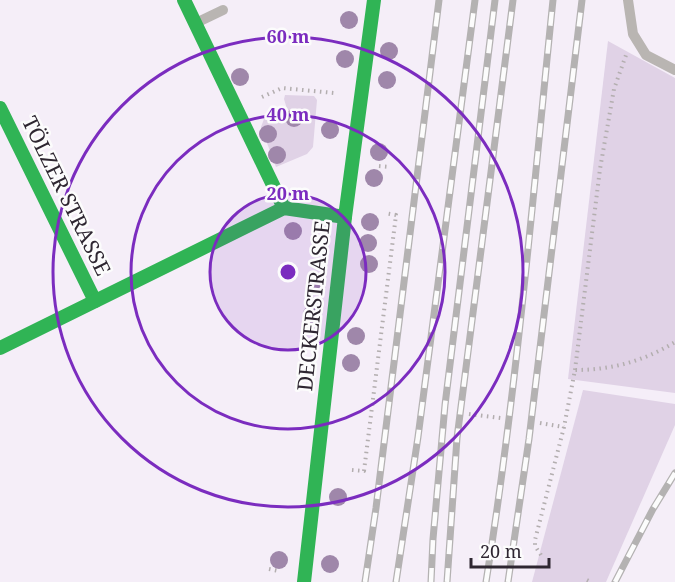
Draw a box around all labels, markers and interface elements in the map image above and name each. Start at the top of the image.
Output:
text: 60 m [267,24,310,48]
text: 40 m [267,102,310,126]
street label: TÖLZER STRASSE [16,111,118,280]
text: 20 m [267,181,310,205]
street label: DECKERSTRASSE [290,219,336,392]
centre of rings [278,262,298,282]
scale bar [471,531,549,569]
text: 20 m [480,539,522,563]

